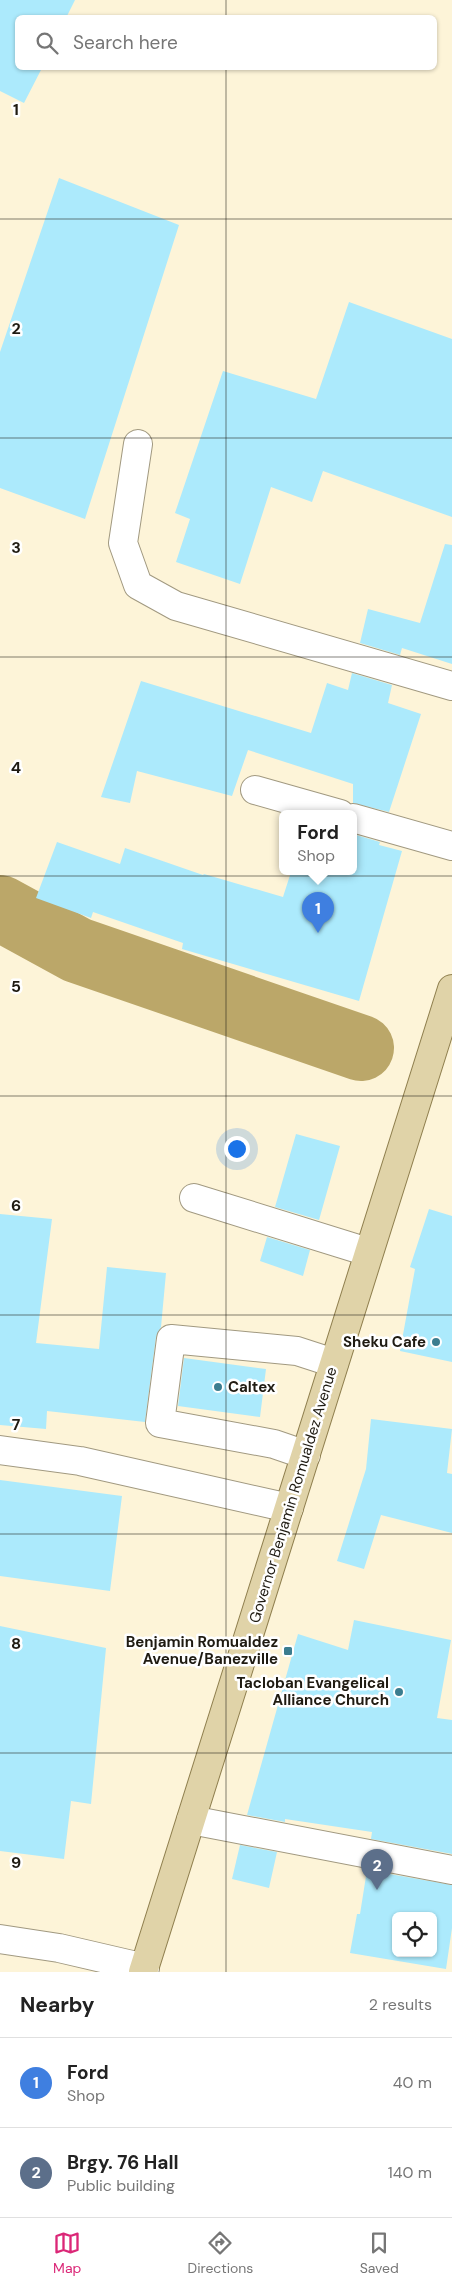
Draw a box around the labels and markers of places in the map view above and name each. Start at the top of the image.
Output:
pin: 1 [302,892,334,933]
place label: Sheku Cafe [343,1332,426,1352]
marker: Sheku Cafe [430,1336,442,1348]
place label: Caltex [228,1377,276,1397]
marker: Caltex [212,1381,224,1393]
place label: Benjamin Romualdez Avenue/Banezville [126,1632,278,1669]
marker: Benjamin Romualdez Avenue/Banezville [282,1645,294,1657]
place label: Tacloban Evangelical Alliance Church [236,1673,389,1710]
marker: Tacloban Evangelical Alliance Church [393,1686,405,1698]
pin: 2 [361,1849,393,1890]

